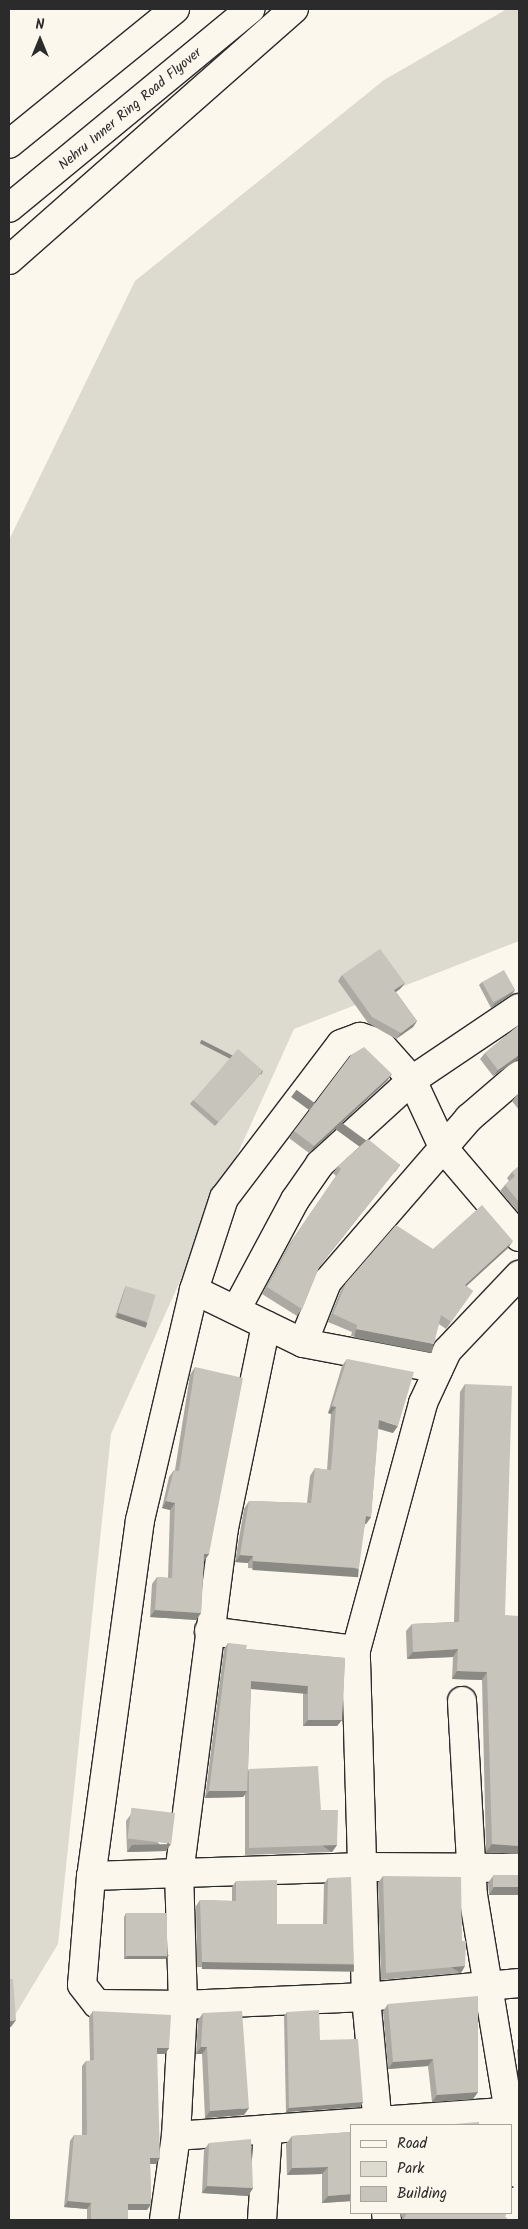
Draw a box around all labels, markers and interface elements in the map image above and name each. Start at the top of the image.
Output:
text: N [36,14,44,36]
north arrow [15,15,65,65]
street label: Nehru Inner Ring Road Flyover [55,44,205,174]
legend [350,2124,513,2214]
text: Road [397,2132,427,2156]
text: Park [397,2157,424,2181]
text: Building [397,2182,447,2206]

